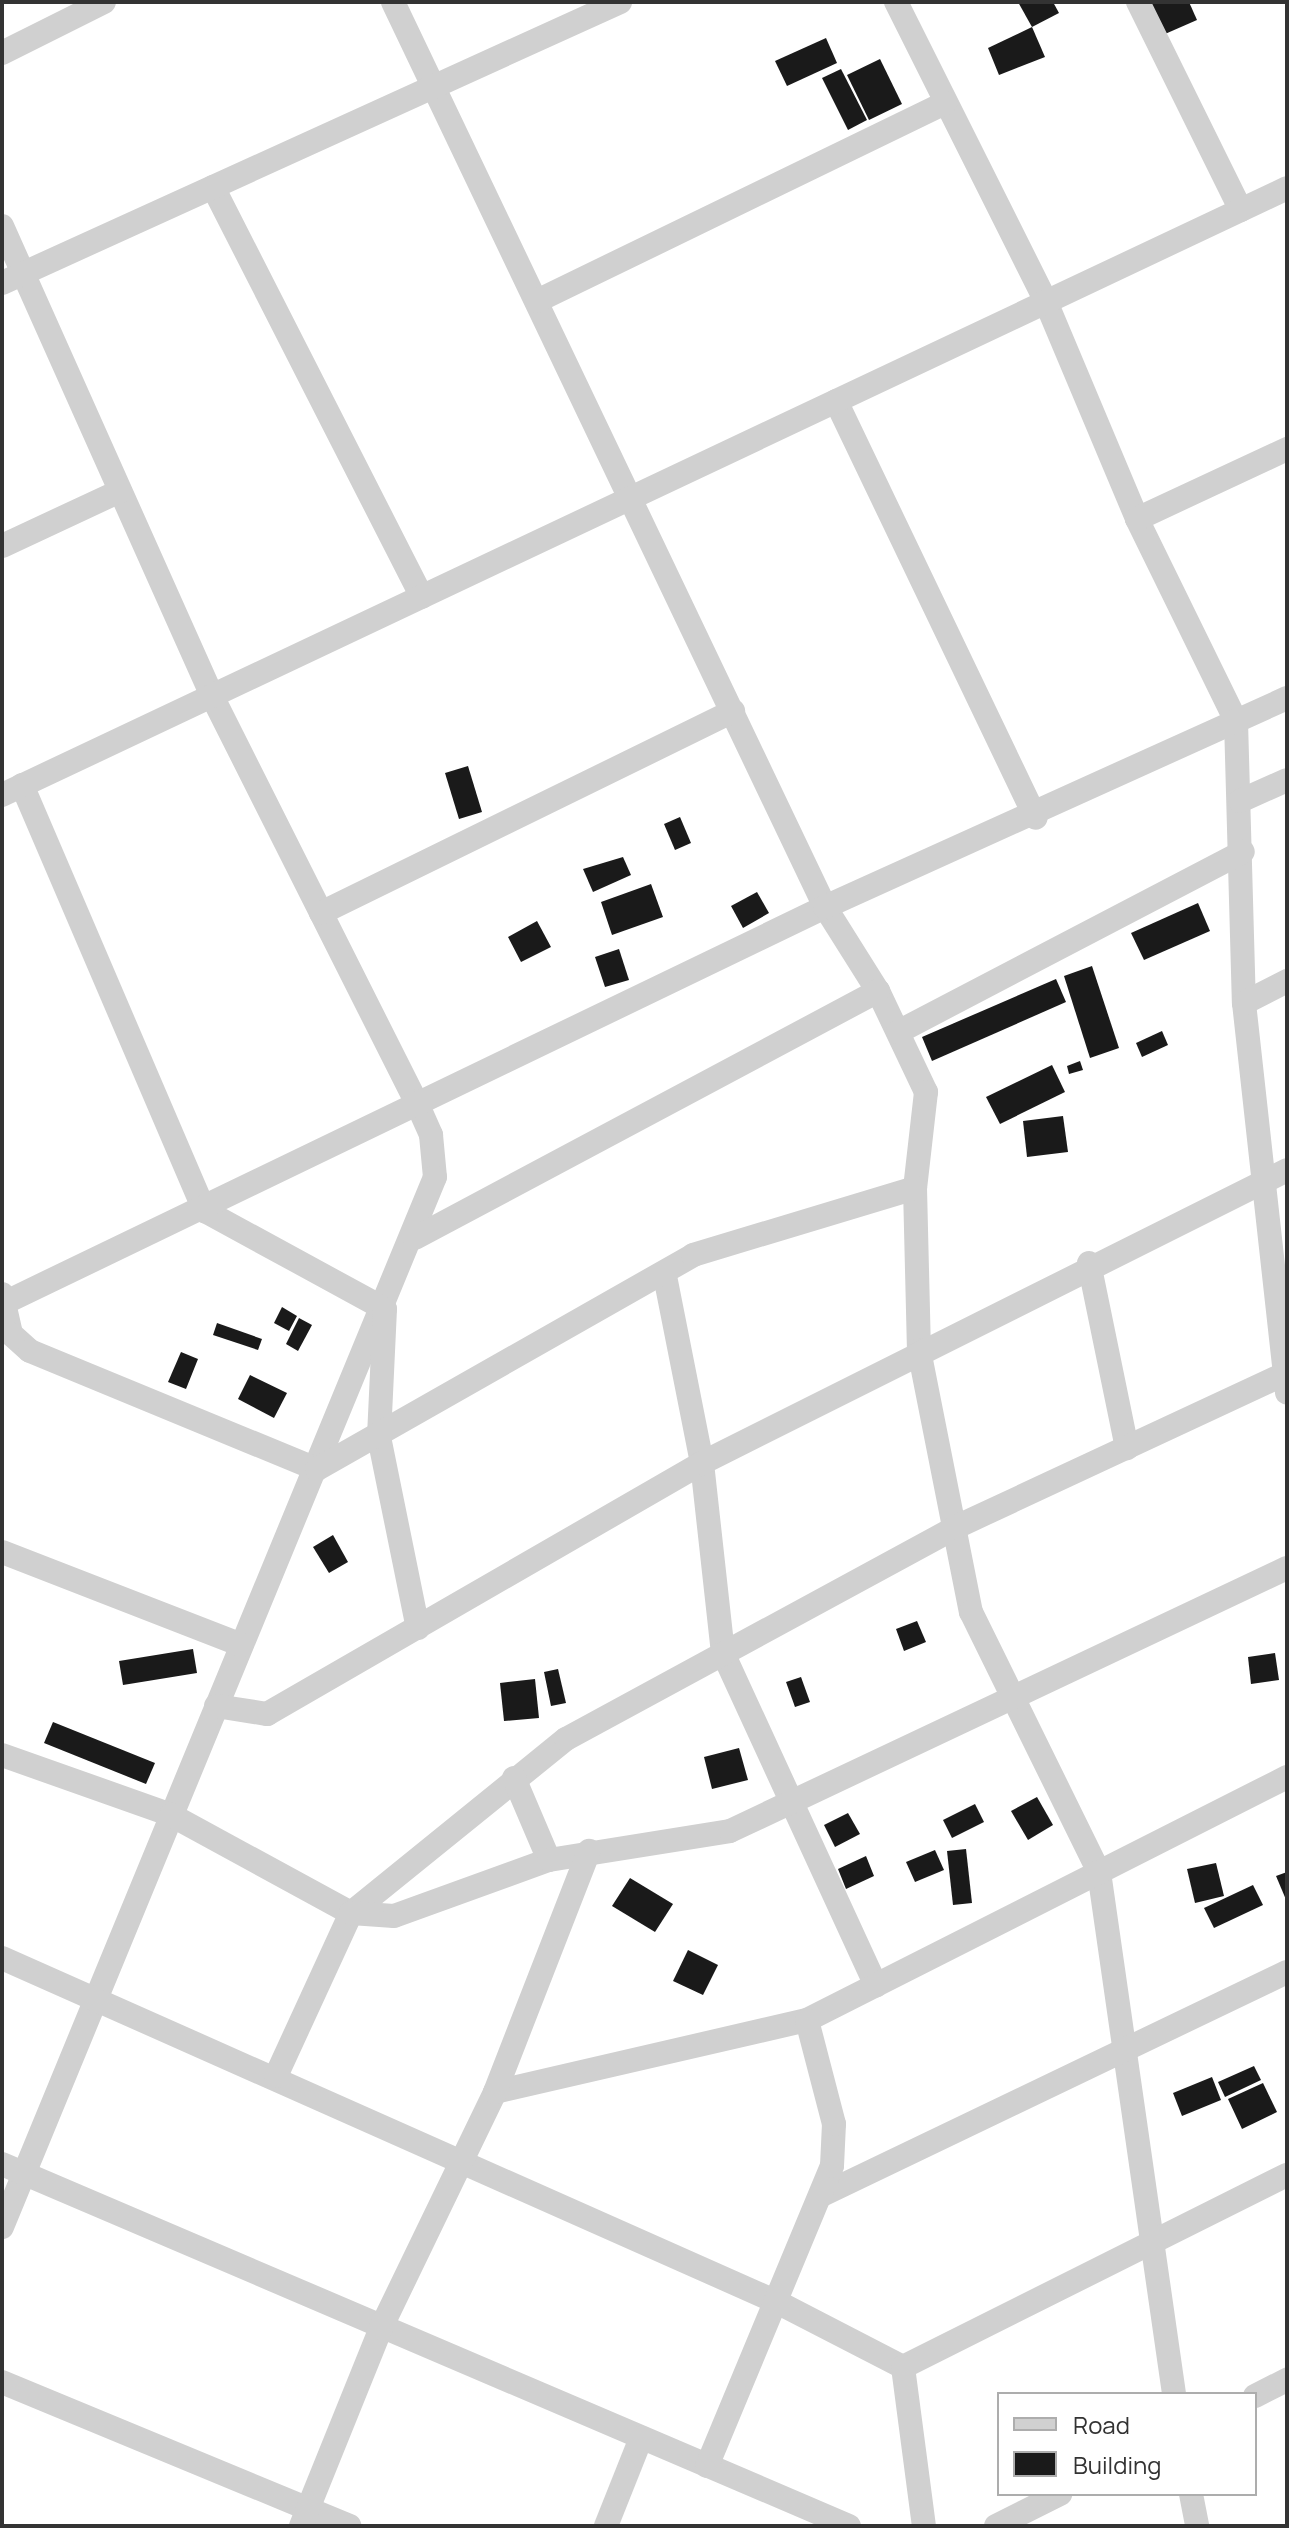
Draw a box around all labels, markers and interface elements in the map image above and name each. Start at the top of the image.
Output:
legend [997,2392,1257,2496]
text: Road [1073,2408,1130,2441]
text: Building [1073,2448,1161,2481]

